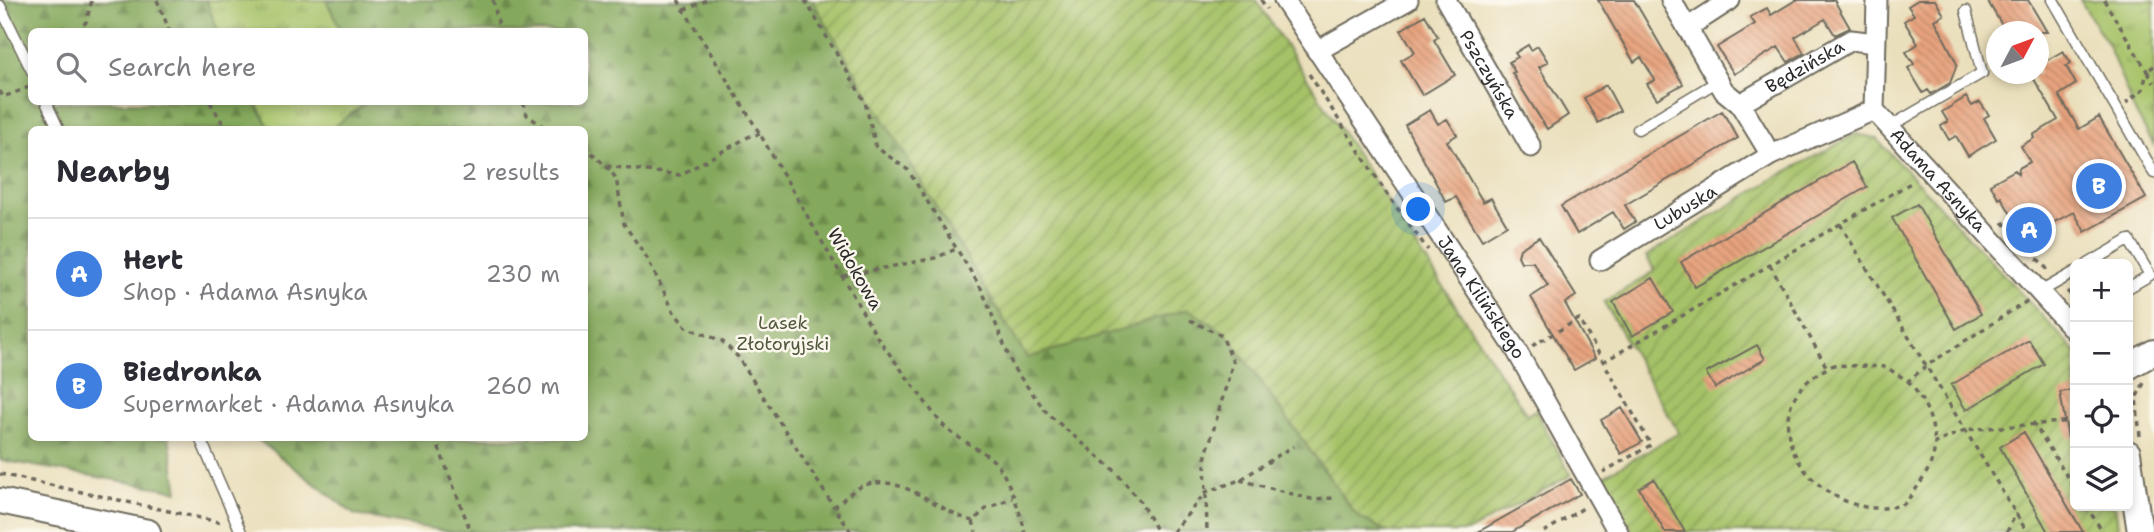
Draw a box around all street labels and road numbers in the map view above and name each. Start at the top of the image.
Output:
street label: Pszczyńska [1454,26,1524,123]
street label: Będzińska [1761,34,1849,99]
street label: Adama Asnyka [1885,123,1991,237]
street label: Lubuska [1649,179,1721,236]
street label: Widokowa [822,224,888,314]
street label: Jana Kilińskiego [1432,231,1531,363]

